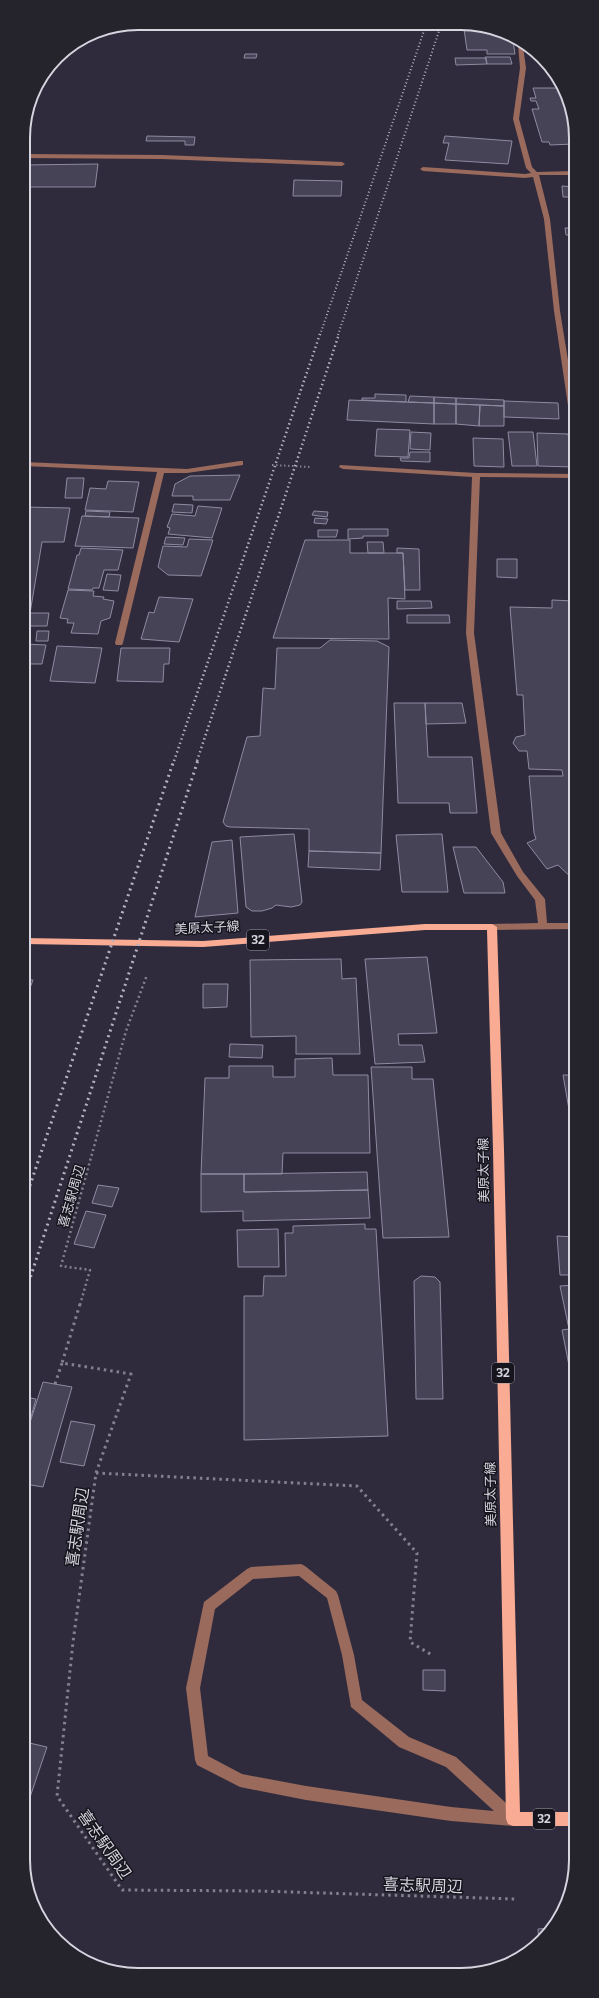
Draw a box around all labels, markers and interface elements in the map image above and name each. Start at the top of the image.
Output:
street label: 美原太子線 [174,918,240,937]
road number: 32 [247,930,269,950]
street label: 美原太子線 [475,1137,492,1203]
street label: 喜志駅周辺 [55,1163,88,1229]
road number: 32 [492,1363,514,1383]
street label: 美原太子線 [482,1461,499,1527]
street label: 喜志駅周辺 [63,1486,92,1568]
street label: 喜志駅周辺 [74,1806,135,1883]
road number: 32 [533,1809,555,1829]
street label: 喜志駅周辺 [383,1875,463,1896]

